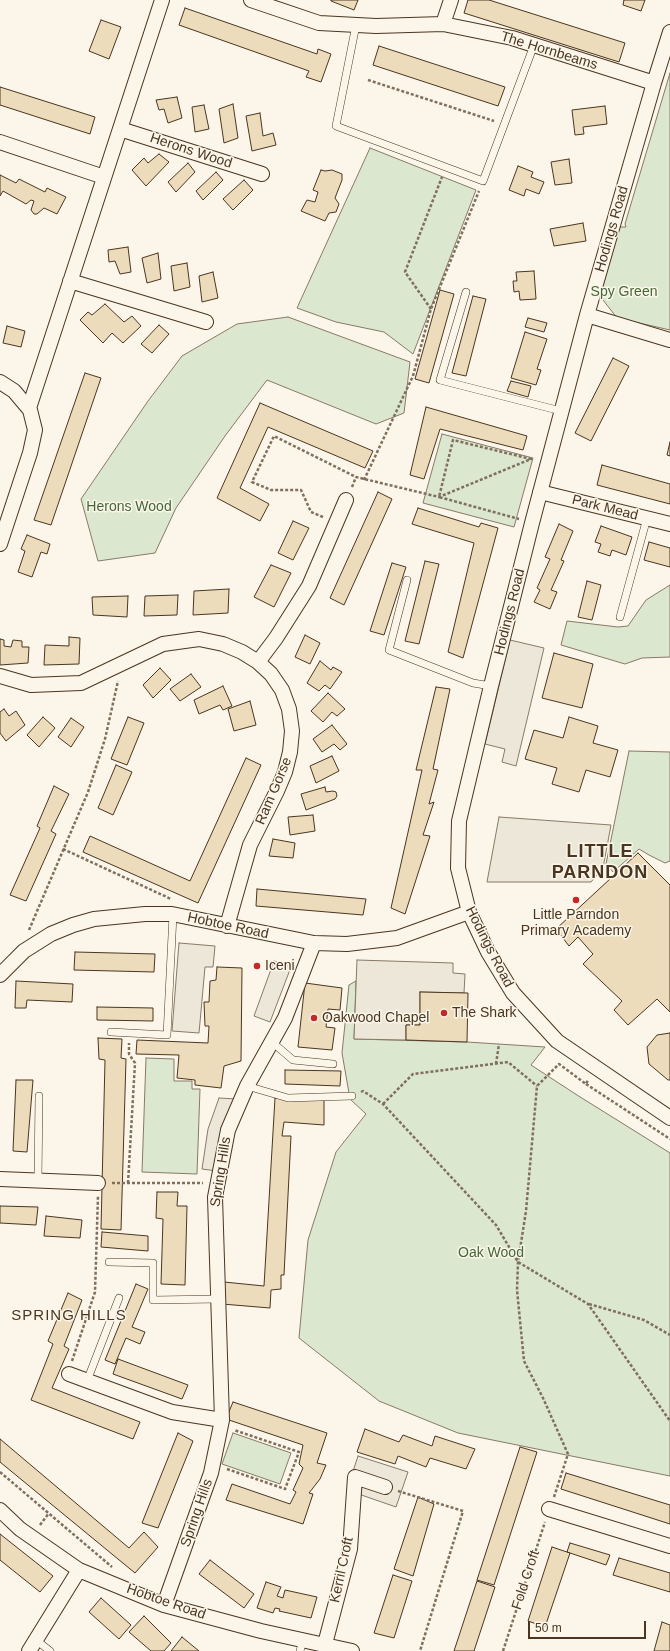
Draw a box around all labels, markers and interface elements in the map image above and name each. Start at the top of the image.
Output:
street label: The Hornbeams [499,28,599,74]
street label: Herons Wood [148,130,234,172]
street label: Hodings Road [592,184,632,274]
park label: Spy Green [591,284,657,300]
street label: Park Mead [570,492,640,524]
park label: Herons Wood [86,499,172,515]
street label: Hodings Road [491,567,529,657]
street label: Ram Gorse [252,755,296,827]
district label: LITTLE PARNDON [552,841,648,884]
marker: Little Parndon Primary Academy [571,895,581,905]
street label: Hodings Road [461,904,517,990]
place label: Little Parndon Primary Academy [521,907,631,940]
street label: Hobtoe Road [186,909,270,943]
place label: Iceni [265,958,295,974]
marker: Iceni [252,961,262,971]
place label: The Shark [452,1005,517,1021]
marker: The Shark [439,1008,449,1018]
place label: Oakwood Chapel [322,1010,429,1026]
marker: Oakwood Chapel [309,1013,319,1023]
street label: Spring Hills [207,1136,235,1208]
park label: Oak Wood [458,1245,524,1261]
district label: SPRING HILLS [11,1307,127,1325]
street label: Spring Hills [178,1477,216,1549]
street label: Kerril Croft [327,1536,357,1604]
street label: Fold Croft [509,1548,543,1612]
street label: Hobtoe Road [124,1581,208,1623]
scale bar [530,1613,648,1639]
text: 50 m [535,1621,562,1635]

